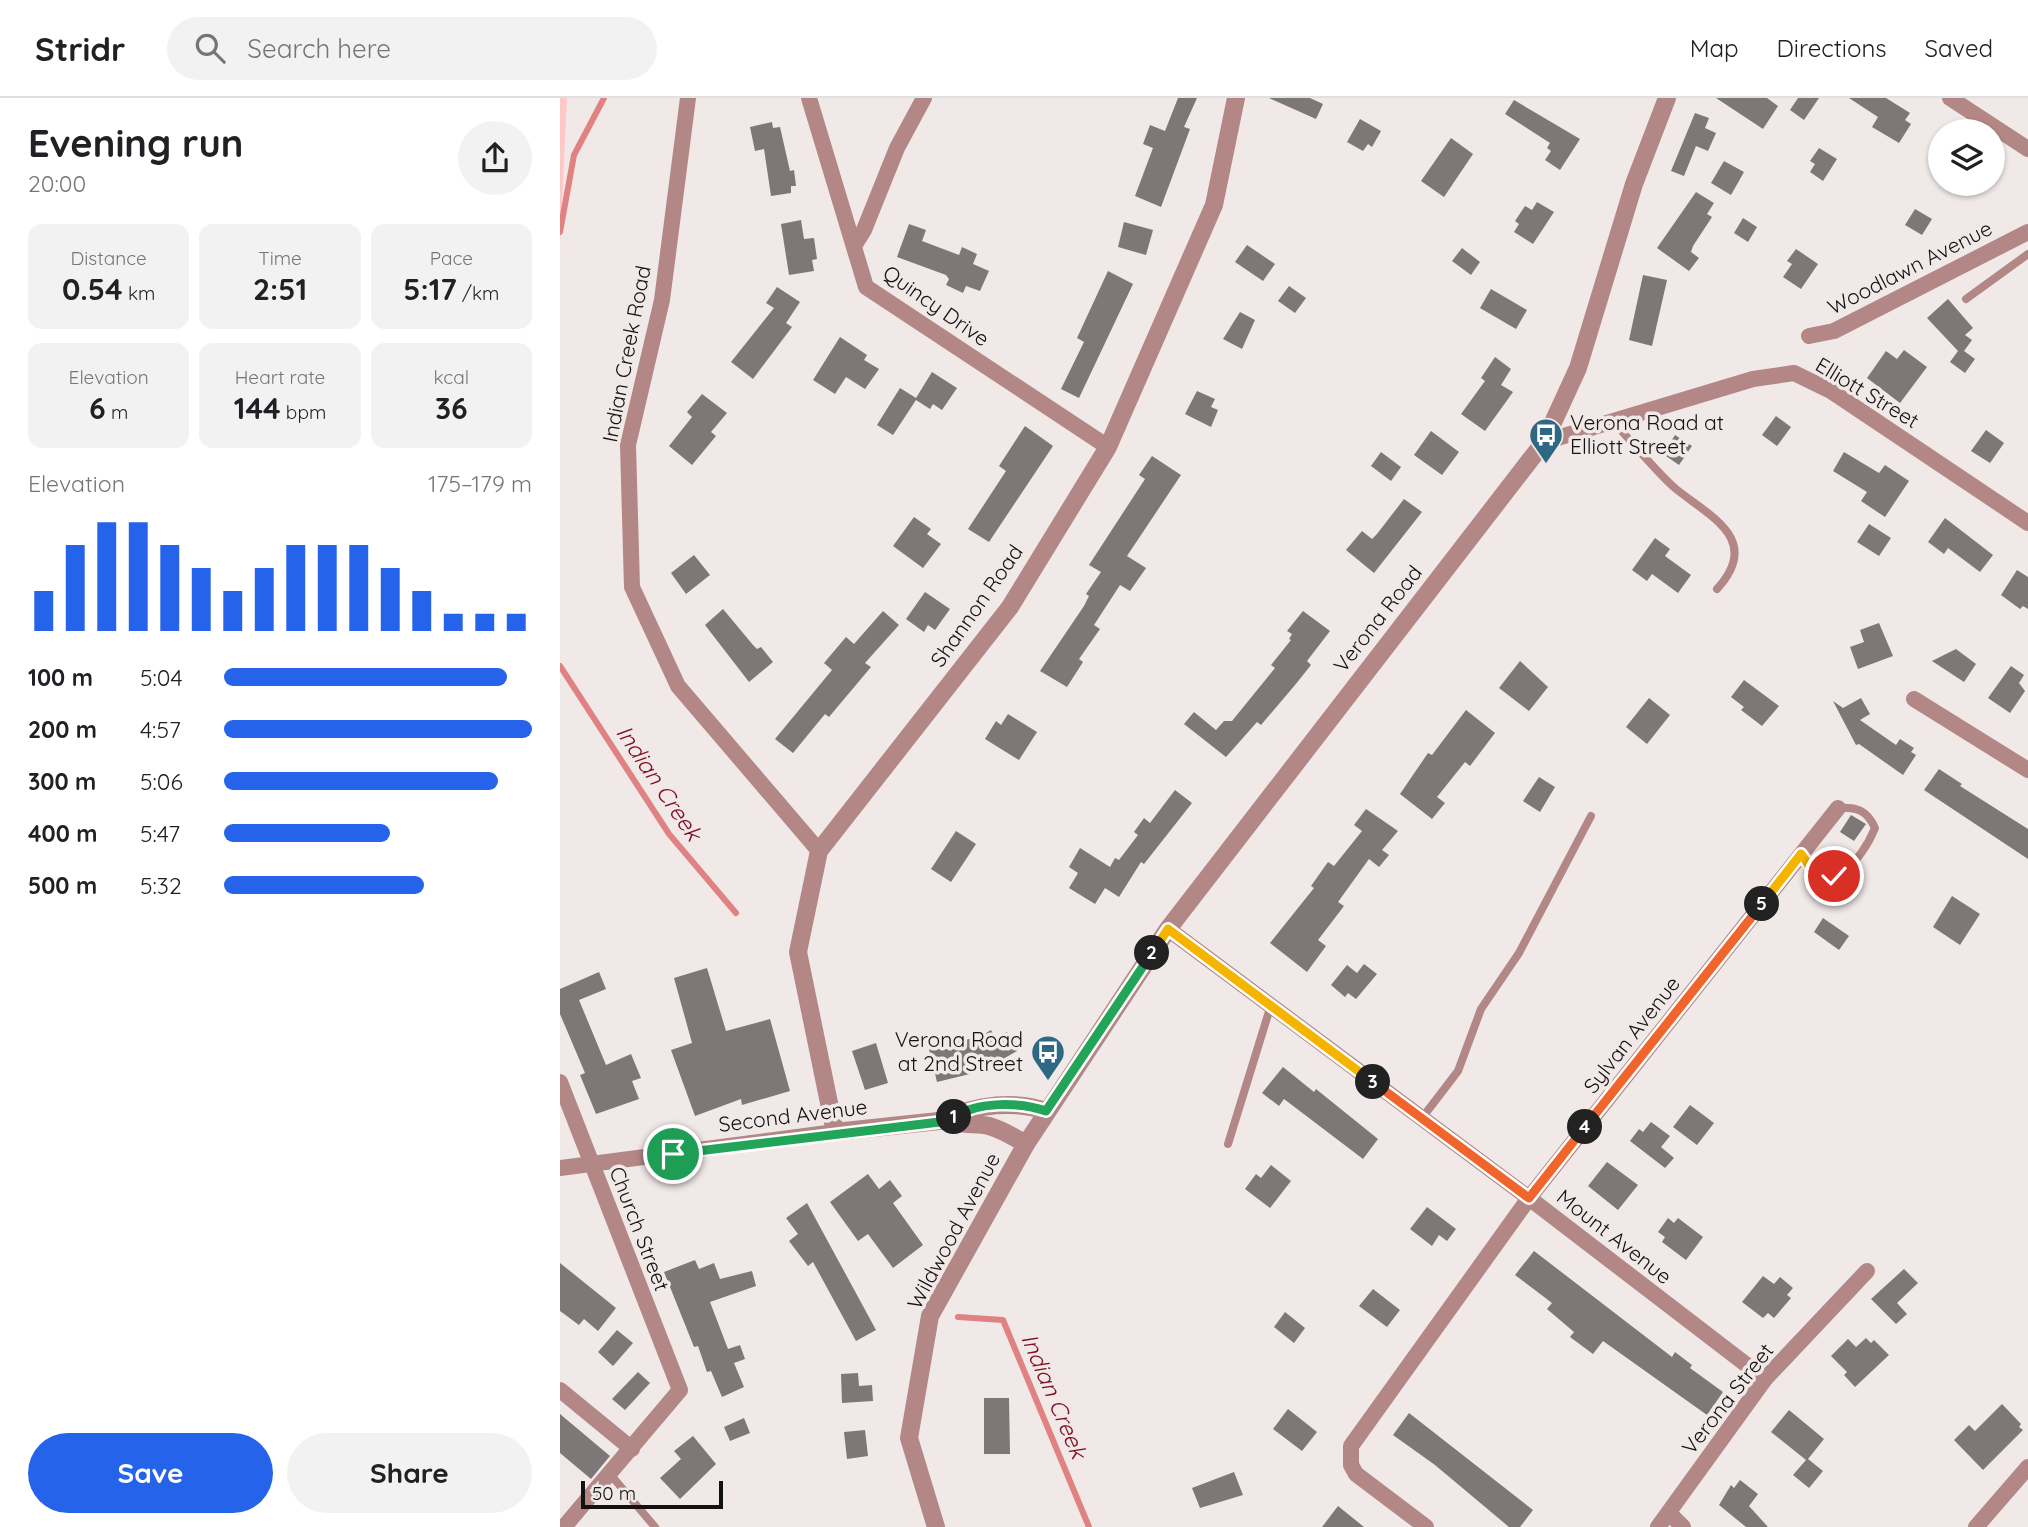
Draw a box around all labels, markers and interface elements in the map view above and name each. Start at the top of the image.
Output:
search box [167,17,657,80]
text: Stridr [35,28,125,69]
icon: search [191,29,229,67]
text: Search here [247,32,391,65]
text: Map [1690,33,1739,63]
text: Directions [1777,33,1887,63]
text: Saved [1925,33,1993,63]
text: Evening run [28,119,243,167]
map controls [1928,119,2005,196]
button: layers [1928,119,2005,196]
button: share [458,121,532,195]
text: 20:00 [28,169,86,198]
street label: Woodlawn Avenue [1823,214,1996,320]
text: Distance [71,246,147,270]
text: Time [258,246,302,270]
text: Pace [430,246,473,270]
street label: Quincy Drive [878,259,995,351]
street label: Indian Creek Road [596,263,656,444]
text: 0.54 [62,270,123,308]
text: 2:51 [253,270,307,308]
text: 5:17 [403,270,457,308]
text: km [123,281,155,305]
text: /km [457,281,499,305]
street label: Elliott Street [1811,351,1924,433]
text: Elevation [69,365,149,389]
text: Heart rate [235,365,325,389]
text: kcal [434,365,469,389]
text: 6 [89,389,106,427]
text: 144 [234,389,281,427]
text: 36 [435,389,468,427]
text: m [106,400,128,424]
text: bpm [281,400,326,424]
place label: Verona Road at Elliott Street [1570,409,1724,459]
bus stop icon: Verona Road at Elliott Street [1527,416,1565,465]
text: Elevation [28,469,125,498]
text: 175–179 m [428,469,532,498]
street label: Shannon Road [924,539,1028,672]
street label: Verona Road [1327,560,1427,677]
text: 100 m [28,663,93,692]
text: 5:04 [140,663,183,692]
text: 200 m [28,715,97,744]
text: 4:57 [140,715,181,744]
water label: Indian Creek [610,719,710,847]
text: 300 m [28,767,96,796]
text: 5:06 [140,767,183,796]
text: 400 m [28,819,97,848]
text: 5:47 [140,819,180,848]
pin [1804,846,1864,906]
icon: check [1815,857,1853,895]
text: 500 m [28,871,97,900]
text: 5:32 [140,871,182,900]
pin: 5 [1744,886,1780,922]
text: 5 [1756,891,1767,915]
pin: 2 [1134,936,1170,970]
text: 2 [1146,940,1157,964]
street label: Sylvan Avenue [1577,971,1685,1098]
place label: Verona Road at 2nd Street [895,1026,1023,1076]
bus stop icon: Verona Road at 2nd Street [1029,1033,1067,1082]
pin: 3 [1356,1065,1390,1100]
text: 3 [1367,1069,1378,1093]
street label: Second Avenue [717,1093,869,1137]
pin: 1 [936,1100,972,1134]
text: 1 [950,1104,957,1128]
pin: 4 [1567,1110,1602,1144]
text: 4 [1579,1114,1590,1138]
pin [643,1124,703,1184]
icon: arrive [654,1135,692,1173]
street label: Wildwood Avenue [901,1148,1005,1313]
street label: Church Street [604,1163,676,1295]
street label: Mount Avenue [1552,1183,1677,1289]
water label: Indian Creek [1015,1329,1094,1464]
street label: Verona Street [1676,1338,1779,1459]
button: Save [28,1433,273,1513]
button: Share [287,1433,532,1513]
scale bar [581,1478,723,1510]
text: 50 m [592,1481,636,1505]

